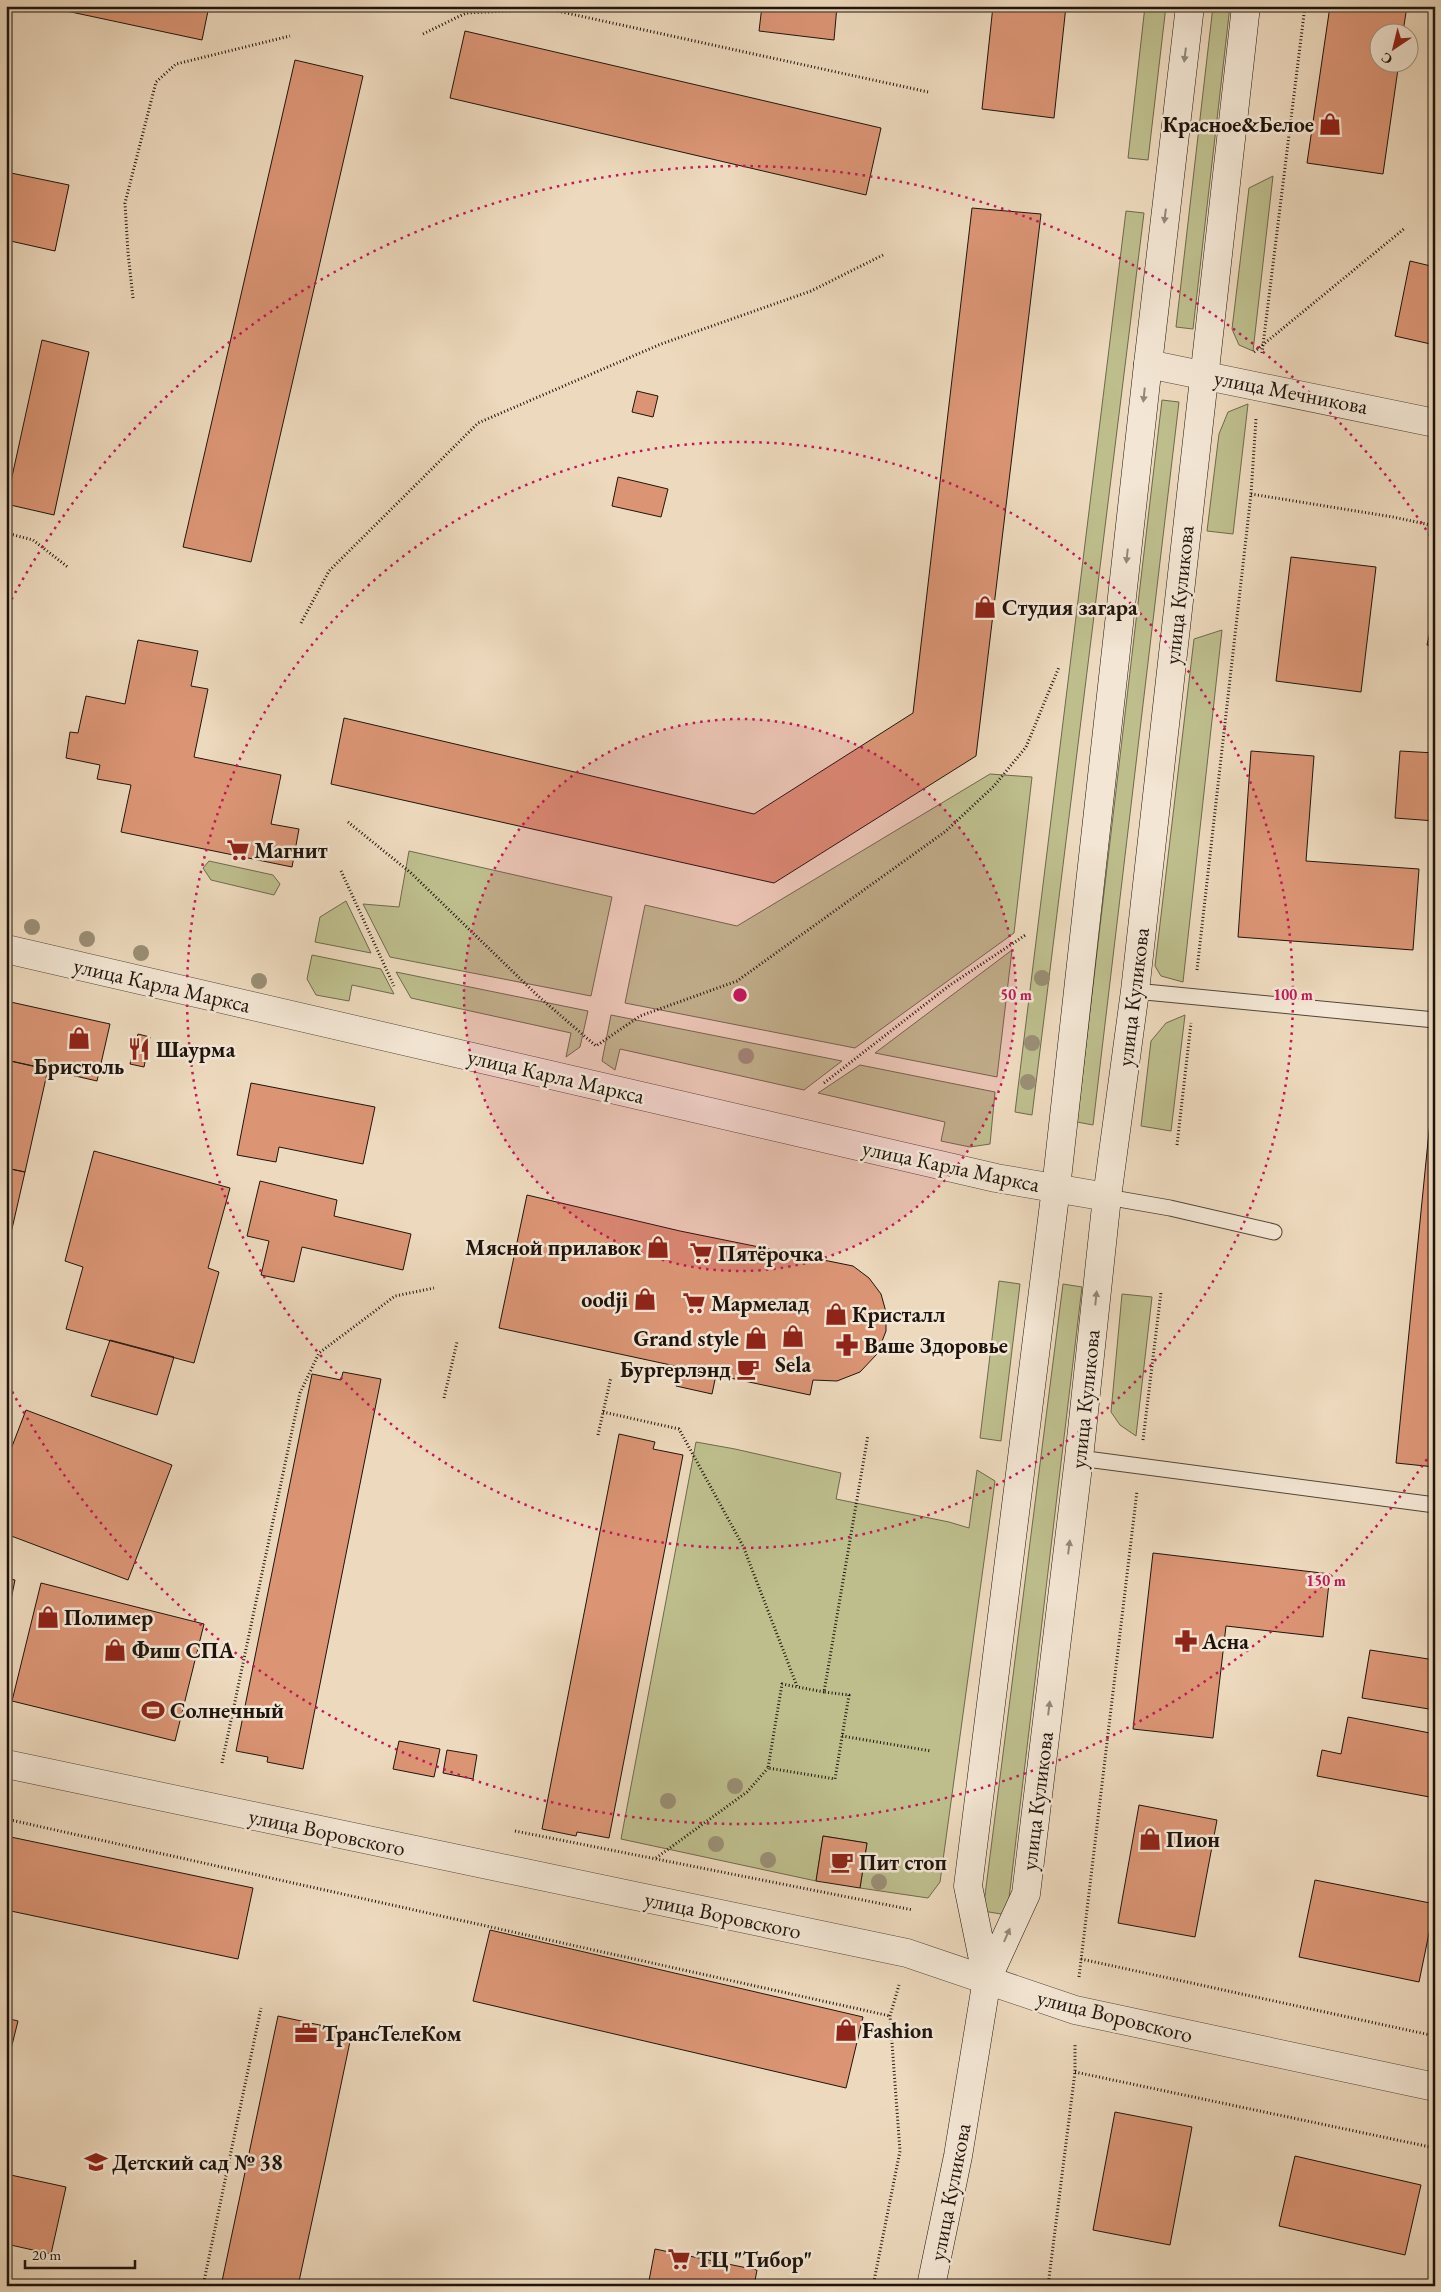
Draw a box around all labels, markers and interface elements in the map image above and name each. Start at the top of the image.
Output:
north arrow [1368,22,1418,72]
one-way arrow [1181,47,1189,63]
text: С [1377,48,1396,69]
place label: Красное&Белое [1162,110,1314,139]
shop icon: Красное&Белое [1317,111,1343,137]
one-way arrow [1161,208,1169,224]
street label: улица Мечникова [1212,363,1370,421]
one-way arrow [1140,387,1148,403]
street label: улица Куликова [1157,524,1201,666]
one-way arrow [1122,549,1130,565]
place label: Студия загара [1002,593,1138,622]
shop icon: Студия загара [972,594,998,620]
place label: Магнит [254,836,328,865]
supermarket icon: Магнит [225,837,251,863]
street label: улица Куликова [1110,926,1156,1068]
street label: улица Карла Маркса [71,951,254,1020]
text: 50 m [1000,985,1032,1004]
text: 100 m [1273,985,1313,1004]
centre of rings [731,986,749,1004]
shop icon: Бристоль [66,1025,92,1051]
place label: Шаурма [156,1035,236,1064]
restaurant icon: Шаурма [126,1036,152,1062]
street label: улица Карла Маркса [465,1042,648,1111]
place label: Бристоль [34,1052,124,1081]
street label: улица Карла Маркса [860,1133,1043,1199]
place label: Мясной прилавок [465,1233,642,1262]
shop icon: Мясной прилавок [645,1234,671,1260]
place label: Пятёрочка [718,1239,824,1268]
supermarket icon: Пятёрочка [688,1240,714,1266]
place label: oodji [581,1285,629,1314]
shop icon: oodji [632,1286,658,1312]
place label: Мармелад [711,1289,810,1318]
supermarket icon: Мармелад [681,1290,707,1316]
one-way arrow [1092,1290,1100,1306]
place label: Кристалл [852,1300,945,1329]
shop icon: Кристалл [823,1301,849,1327]
shop icon: Sela [780,1323,806,1349]
place label: Grand style [633,1324,739,1353]
shop icon: Grand style [743,1325,769,1351]
street label: улица Куликова [1063,1328,1107,1470]
place label: Ваше Здоровье [864,1331,1008,1360]
pharmacy icon: Ваше Здоровье [834,1332,860,1358]
place label: Sela [775,1350,811,1379]
place label: Бургерлэнд [620,1355,731,1384]
cafe icon: Бургерлэнд [735,1356,761,1382]
one-way arrow [1065,1538,1073,1554]
text: 150 m [1306,1571,1346,1590]
place label: Полимер [64,1603,153,1632]
shop icon: Полимер [35,1604,61,1630]
place label: Асна [1201,1627,1249,1656]
pharmacy icon: Асна [1173,1628,1199,1654]
place label: Фиш СПА [132,1636,234,1665]
shop icon: Фиш СПА [102,1637,128,1663]
place label: Солнечный [170,1696,284,1725]
sports icon: Солнечный [140,1697,166,1723]
one-way arrow [1045,1699,1053,1715]
street label: улица Куликова [1014,1730,1060,1872]
street label: улица Воровского [246,1801,408,1863]
place label: Пион [1166,1825,1220,1854]
shop icon: Пион [1137,1826,1163,1852]
place label: Пит стоп [859,1848,947,1877]
cafe icon: Пит стоп [829,1849,855,1875]
street label: улица Воровского [642,1884,804,1946]
one-way arrow [1004,1928,1012,1942]
street label: улица Воровского [1034,1983,1196,2049]
place label: Fashion [862,2016,934,2045]
shop icon: Fashion [833,2017,859,2043]
place label: ТрансТелеКом [322,2019,462,2048]
office icon: ТрансТелеКом [293,2020,319,2046]
street label: улица Куликова [922,2120,978,2263]
place label: Детский сад № 38 [112,2148,283,2177]
school or university icon: Детский сад № 38 [83,2149,109,2175]
scale bar [25,2237,135,2269]
text: 20 m [32,2245,61,2264]
place label: ТЦ "Тибор" [696,2245,812,2274]
supermarket icon: ТЦ "Тибор" [666,2246,692,2272]

